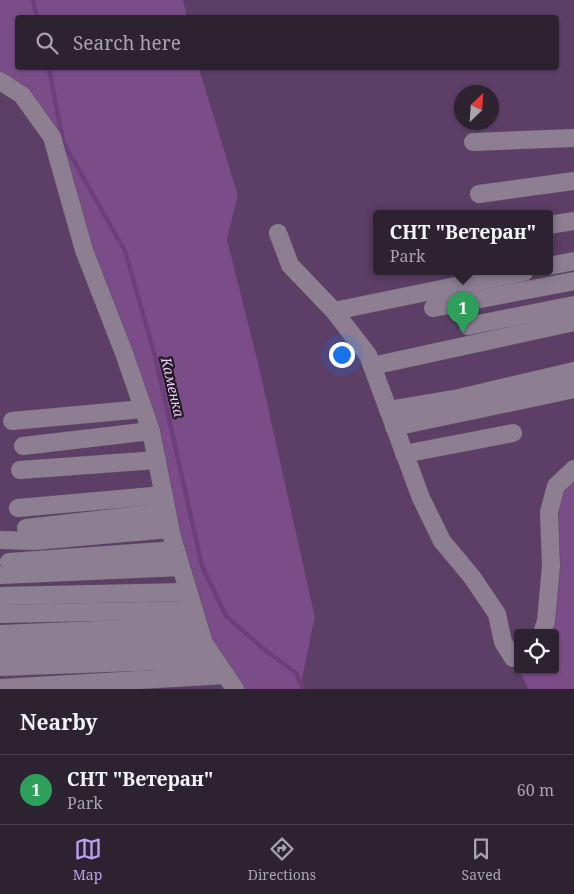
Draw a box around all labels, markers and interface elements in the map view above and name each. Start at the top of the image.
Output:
search box [15,15,559,70]
icon: search [33,29,61,57]
text: Search here [73,30,181,56]
north arrow [454,85,499,130]
popup [373,210,553,275]
text: СНТ "Ветеран" [390,219,536,245]
text: Park [390,245,425,267]
pin: 1 [447,292,479,333]
your location [329,342,355,368]
water label: Каменка [157,354,189,419]
map controls [514,629,559,674]
button: locate [514,629,559,674]
text: Nearby [20,708,98,736]
text: СНТ "Ветеран" [67,766,214,792]
text: 1 [31,779,41,801]
text: 60 m [517,779,554,801]
text: Park [67,792,103,814]
tab: Map [73,835,102,884]
tab: Directions [248,835,316,884]
tab: Saved [462,835,501,884]

